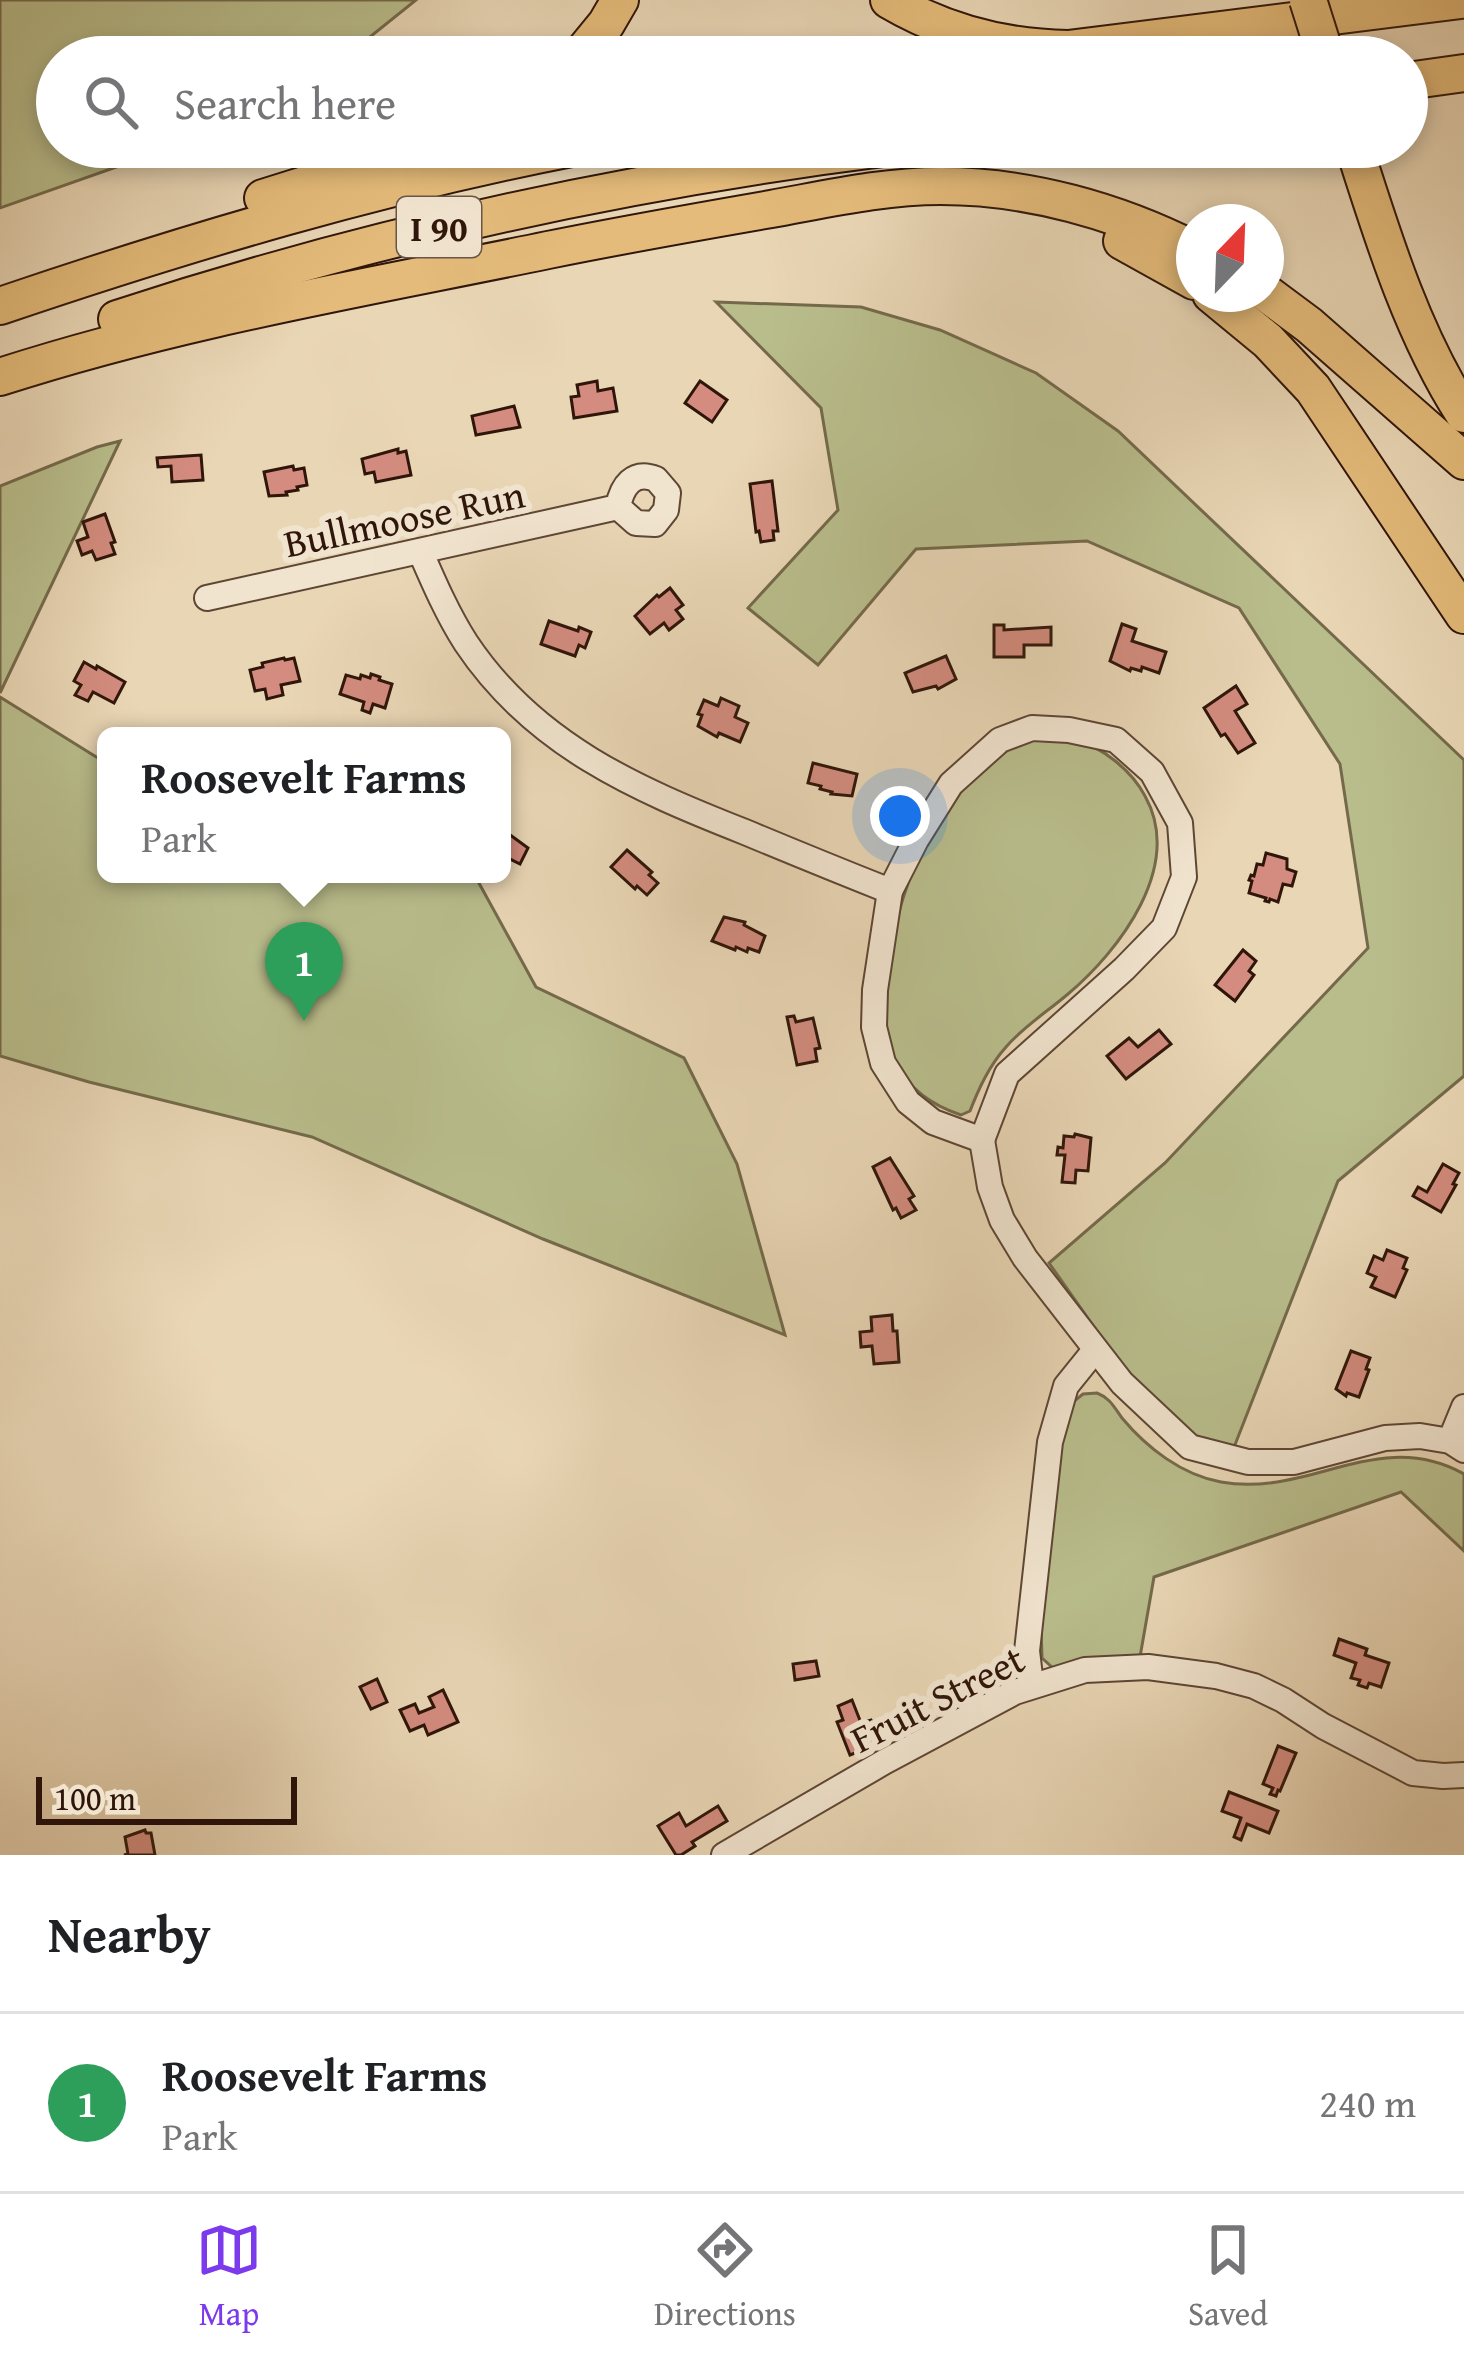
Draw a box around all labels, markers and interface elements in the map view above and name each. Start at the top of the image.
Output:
search box [36,36,1428,168]
icon: search [78,69,144,135]
text: Search here [174,70,396,135]
road number: I 90 [397,197,481,257]
north arrow [1176,204,1284,312]
street label: Bullmoose Run [278,465,530,571]
popup [97,727,511,883]
text: Roosevelt Farms [141,744,467,809]
your location [870,786,930,846]
text: Park [141,809,217,866]
pin: 1 [265,922,343,1021]
street label: Fruit Street [840,1630,1034,1766]
scale bar [36,1771,297,1824]
text: 100 m [54,1774,136,1822]
text: Nearby [48,1896,211,1971]
text: Roosevelt Farms [162,2042,487,2107]
text: 1 [77,2074,97,2131]
text: 240 m [1319,2074,1416,2131]
text: Park [162,2107,237,2164]
tab: Map [196,2217,262,2337]
tab: Directions [654,2217,796,2337]
tab: Saved [1188,2217,1268,2337]

